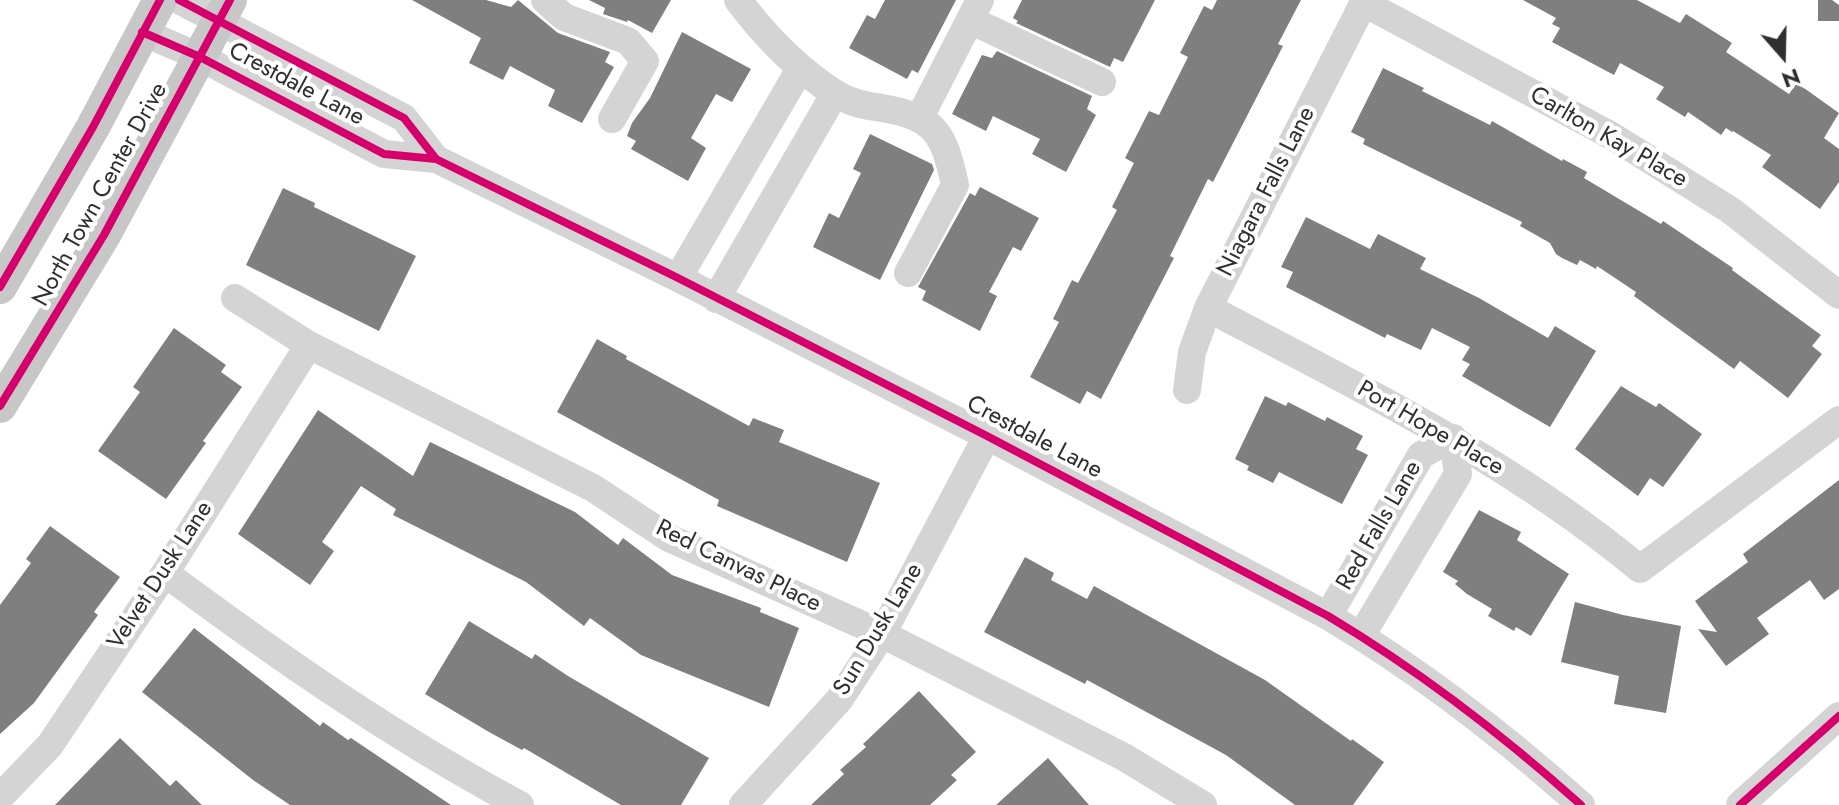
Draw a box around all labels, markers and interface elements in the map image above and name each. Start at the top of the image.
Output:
north arrow [1743,16,1823,96]
street label: Crestdale Lane [223,37,369,133]
text: N [1778,61,1805,97]
street label: North Town Center Drive [27,78,175,312]
street label: Carlton Kay Place [1524,81,1692,195]
street label: Niagara Falls Lane [1212,102,1322,282]
street label: Port Hope Place [1352,375,1508,483]
street label: Crestdale Lane [961,390,1107,486]
street label: Red Falls Lane [1331,456,1429,596]
street label: Velvet Dusk Lane [102,496,220,656]
street label: Red Canvas Place [651,515,825,619]
street label: Sun Dusk Lane [828,559,930,701]

